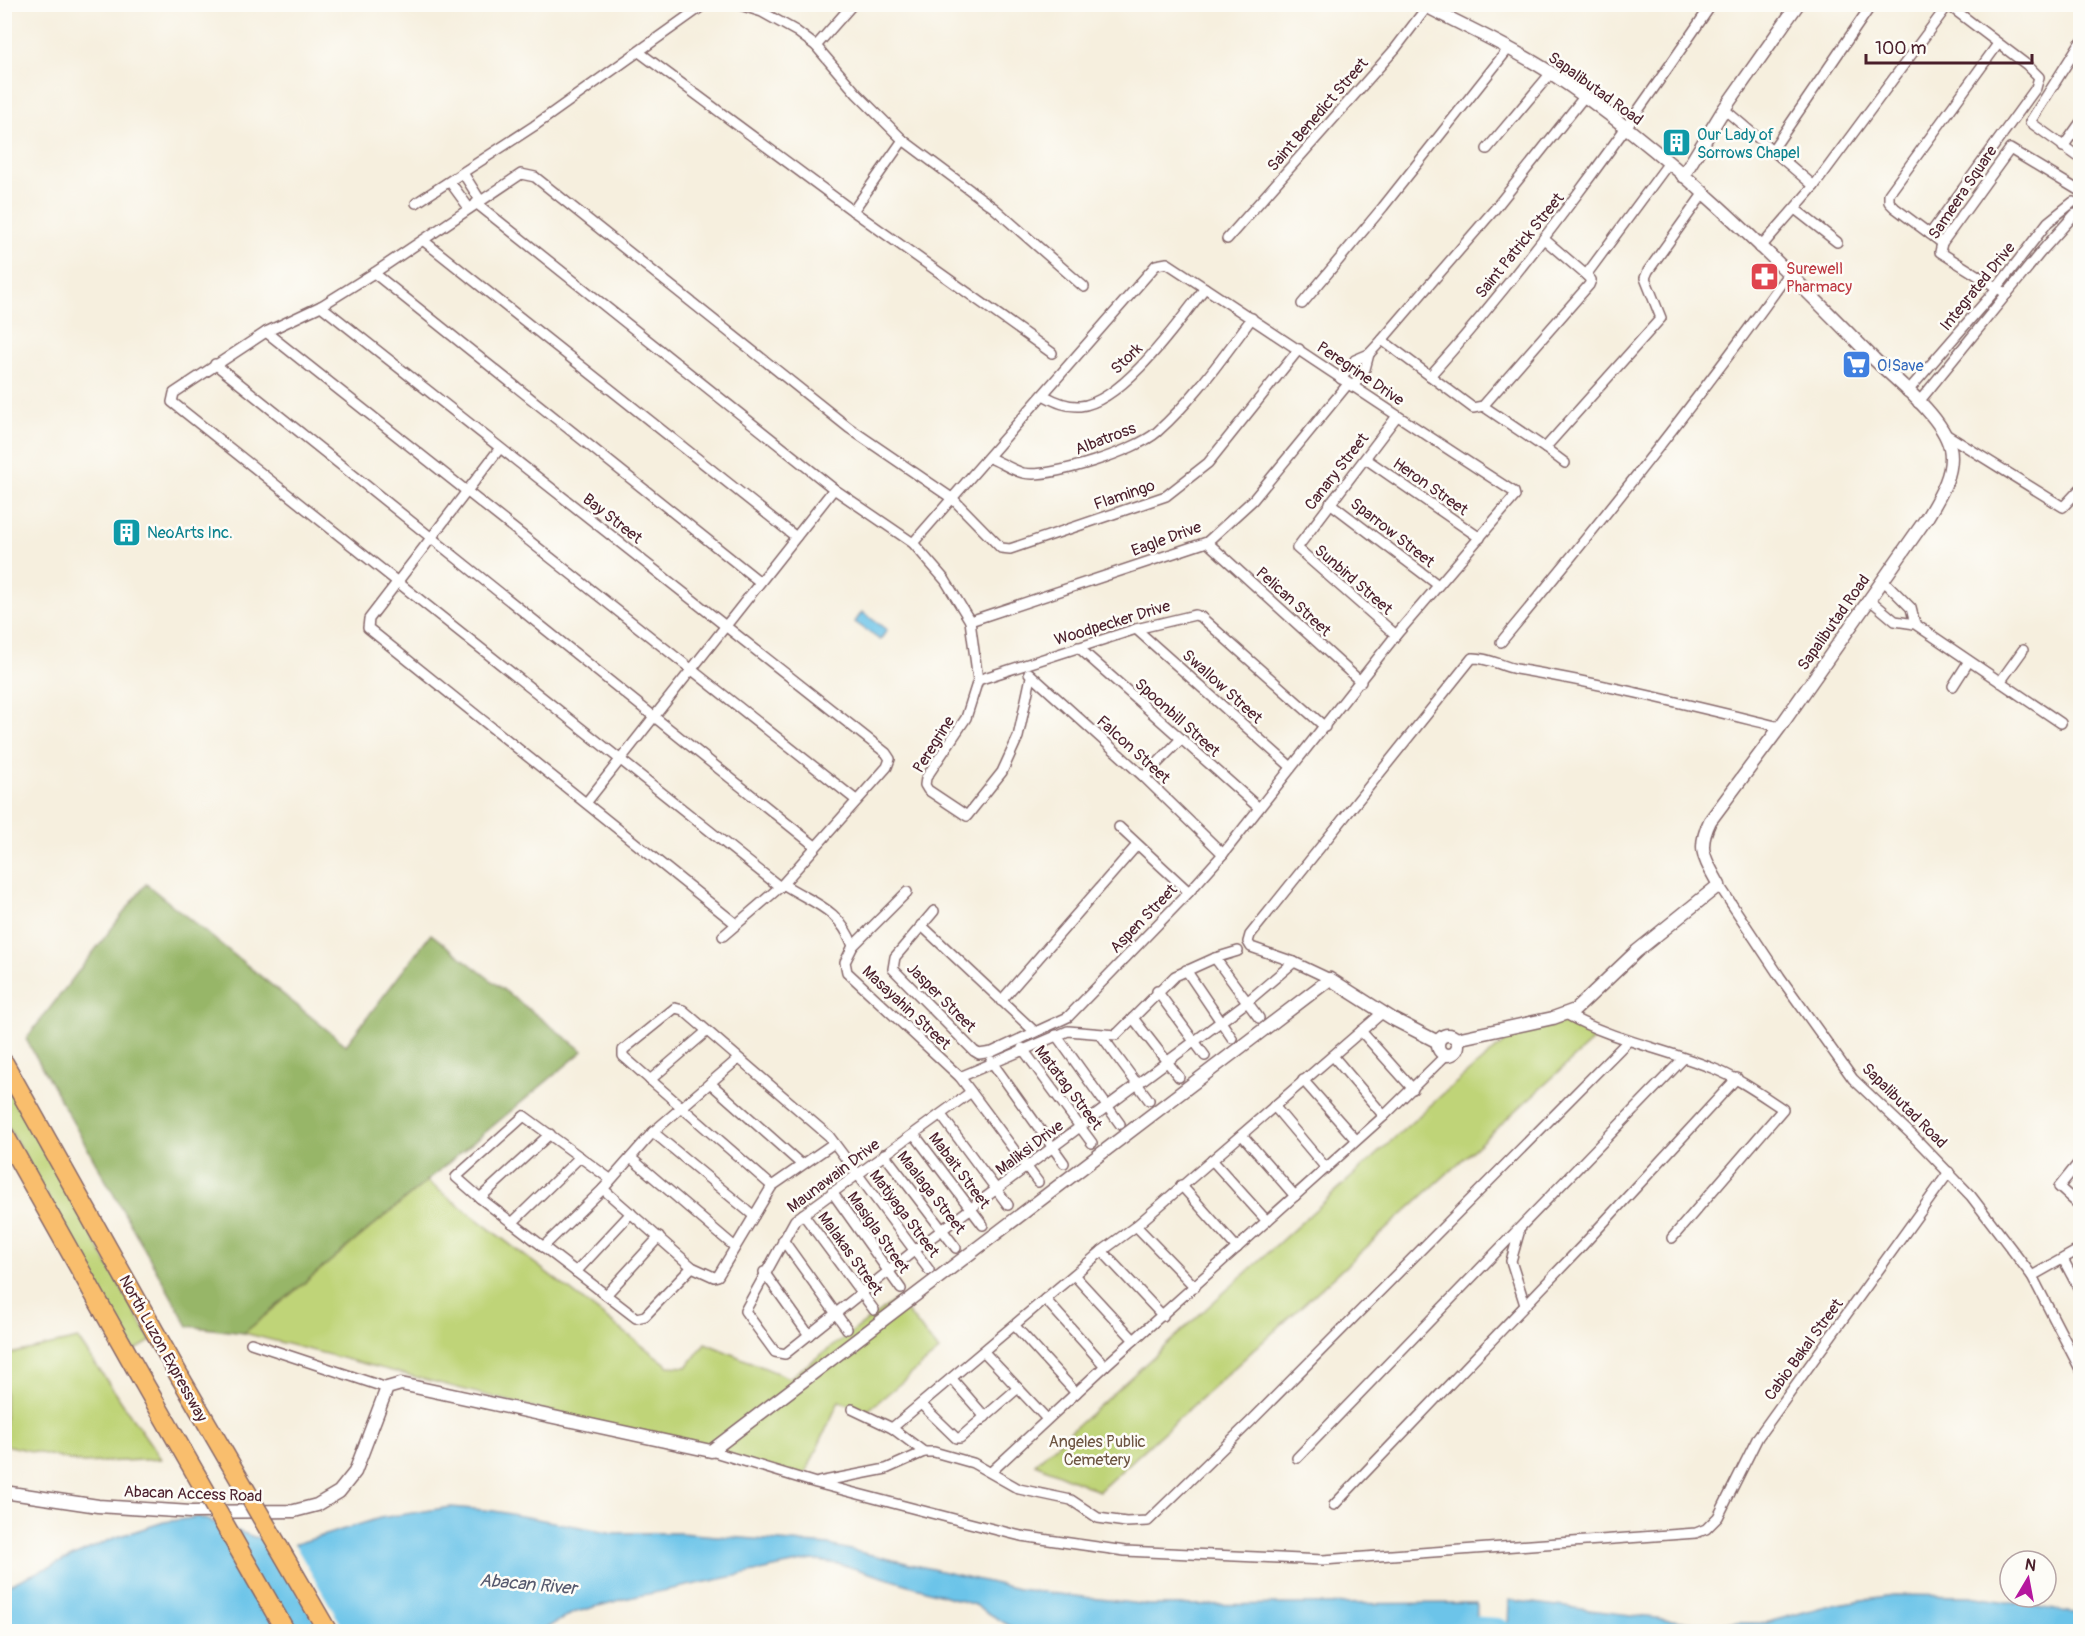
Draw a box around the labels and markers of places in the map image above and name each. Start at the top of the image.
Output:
place label: Our Lady of Sorrows Chapel [1697,125,1800,163]
building icon: Our Lady of Sorrows Chapel [1660,127,1692,159]
place label: Surewell Pharmacy [1786,259,1852,297]
pharmacy icon: Surewell Pharmacy [1749,261,1781,293]
supermarket icon: O!Save [1840,349,1872,381]
place label: O!Save [1877,356,1924,376]
building icon: NeoArts Inc. [110,516,142,548]
place label: NeoArts Inc. [147,523,233,543]

